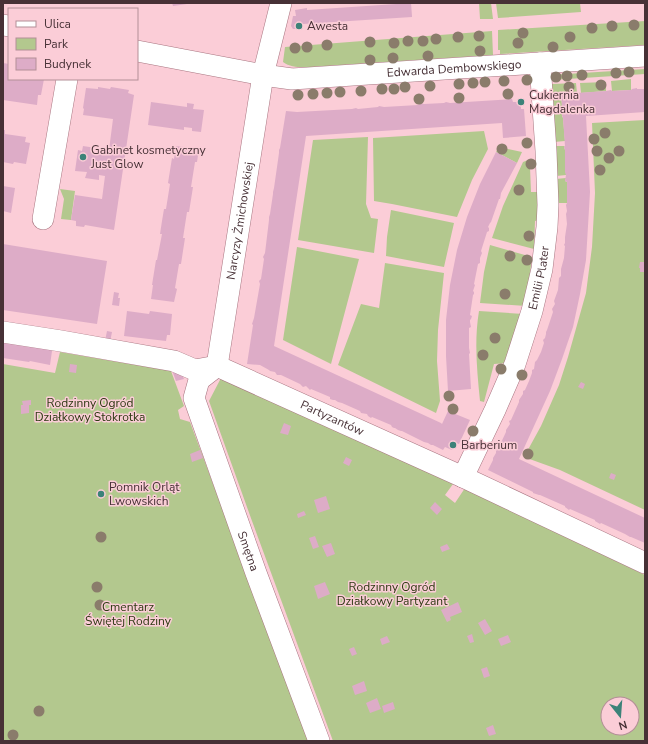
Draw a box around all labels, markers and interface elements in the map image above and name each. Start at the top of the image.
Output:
legend [8,8,138,80]
text: Ulica [44,16,71,32]
place label: Awesta [307,18,348,34]
marker: Awesta [294,21,304,31]
text: Park [44,36,69,52]
text: Budynek [44,56,92,72]
street label: Edwarda Dembowskiego [386,56,522,81]
place label: Cukiernia Magdalenka [529,87,595,117]
marker: Cukiernia Magdalenka [516,97,526,107]
place label: Gabinet kosmetyczny Just Glow [90,142,206,172]
marker: Gabinet kosmetyczny Just Glow [78,152,88,162]
street label: Narcyzy Żmichowskiej [223,161,257,281]
street label: Emilii Plater [525,244,553,311]
park label: Rodzinny Ogród Działkowy Stokrotka [35,395,145,425]
street label: Partyzantów [298,397,367,439]
place label: Barberium [461,437,517,453]
marker: Barberium [448,440,458,450]
place label: Pomnik Orląt Lwowskich [109,479,180,509]
marker: Pomnik Orląt Lwowskich [96,489,106,499]
street label: Smętna [234,529,263,573]
park label: Rodzinny Ogród Działkowy Partyzant [337,579,448,609]
park label: Cmentarz Świętej Rodziny [85,599,172,629]
north arrow [600,696,640,736]
text: N [617,717,629,733]

